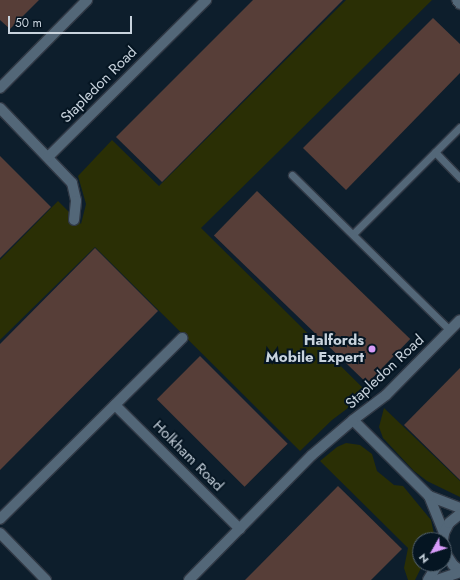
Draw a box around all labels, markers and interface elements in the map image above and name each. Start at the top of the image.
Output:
scale bar [10,8,134,34]
text: 50 m [15,14,42,32]
street label: Stapledon Road [57,43,141,127]
place label: Halfords Mobile Expert [265,331,364,366]
street label: Stapledon Road [342,331,428,413]
marker: Halfords Mobile Expert [367,344,377,354]
street label: Holkham Road [149,417,227,495]
north arrow [412,532,452,572]
text: N [414,551,432,567]

